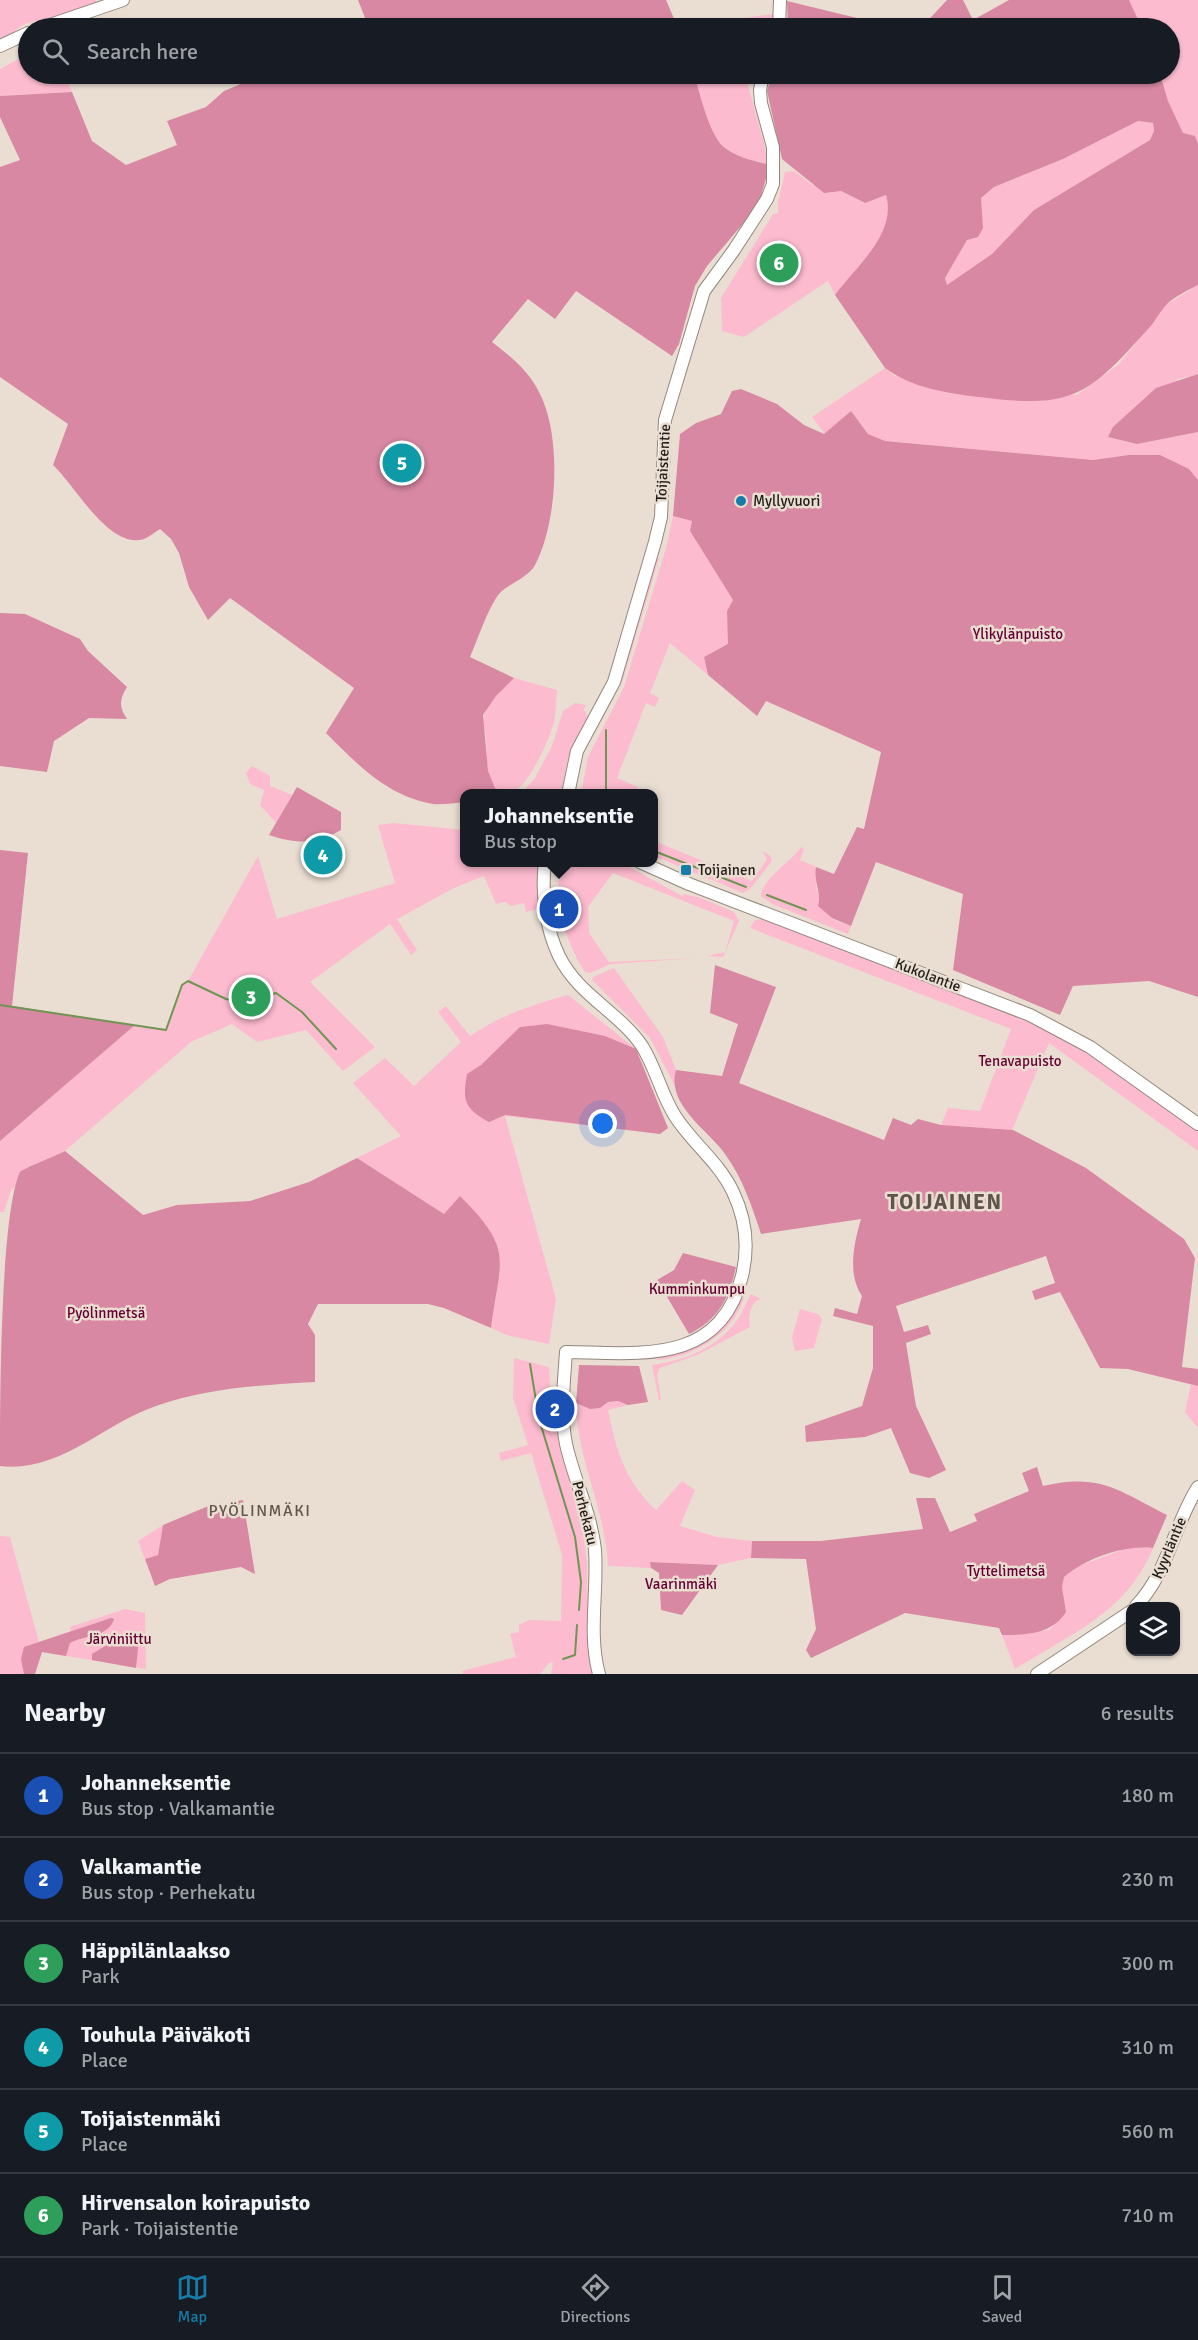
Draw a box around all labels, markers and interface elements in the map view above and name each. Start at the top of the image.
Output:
search box [18,18,1180,84]
icon: search [39,35,72,68]
text: Search here [87,38,198,65]
pin: 6 [760,240,798,286]
street label: Toijaistentie [652,423,674,503]
pin: 5 [382,440,422,486]
place label: Myllyvuori [753,492,820,510]
marker: Myllyvuori [734,494,748,508]
park label: Ylikylänpuisto [973,625,1063,643]
popup [460,789,658,867]
text: Johanneksentie [484,802,634,829]
text: Bus stop [484,829,557,854]
pin: 4 [304,832,342,878]
place label: Toijainen [698,861,756,879]
marker: Toijainen [679,863,693,877]
pin: 1 [540,886,578,932]
street label: Kukolantie [893,954,963,996]
pin: 3 [232,974,270,1020]
park label: Tenavapuisto [978,1052,1062,1070]
your location [588,1109,617,1138]
district label: TOIJAINEN [887,1189,1003,1215]
park label: Kumminkumpu [649,1280,745,1298]
park label: Pyölinmetsä [67,1304,145,1322]
pin: 2 [536,1386,574,1432]
street label: Perhekatu [568,1479,602,1547]
district label: PYÖLINMÄKI [208,1501,312,1521]
street label: Kyyrläntie [1148,1514,1190,1582]
park label: Tyttelimetsä [967,1562,1045,1580]
park label: Vaarinmäki [645,1575,717,1593]
map controls [1126,1602,1180,1656]
button: layers [1126,1602,1180,1656]
park label: Järviniittu [86,1630,152,1648]
text: Nearby [24,1697,105,1729]
text: 6 results [1101,1701,1174,1726]
text: Johanneksentie [81,1769,231,1796]
text: 1 [38,1783,49,1808]
text: 180 m [1121,1783,1174,1808]
text: Bus stop · Valkamantie [81,1796,275,1821]
text: Valkamantie [81,1853,201,1880]
text: 2 [38,1867,49,1892]
text: 230 m [1121,1867,1174,1892]
text: Bus stop · Perhekatu [81,1880,256,1905]
text: Häppilänlaakso [81,1937,230,1964]
text: 3 [38,1951,49,1976]
text: 300 m [1121,1951,1174,1976]
text: Park [81,1964,119,1989]
text: Touhula Päiväkoti [81,2021,250,2048]
text: 4 [38,2035,49,2060]
text: 310 m [1121,2035,1174,2060]
text: Place [81,2048,128,2073]
text: Toijaistenmäki [81,2105,221,2132]
text: 5 [38,2119,49,2144]
text: 560 m [1121,2119,1174,2144]
text: Place [81,2132,128,2157]
text: Hirvensalon koirapuisto [81,2189,310,2216]
text: 6 [38,2203,49,2228]
text: 710 m [1121,2203,1174,2228]
text: Park · Toijaistentie [81,2216,239,2241]
tab: Map [176,2271,209,2327]
tab: Directions [560,2271,630,2327]
tab: Saved [982,2271,1022,2327]

